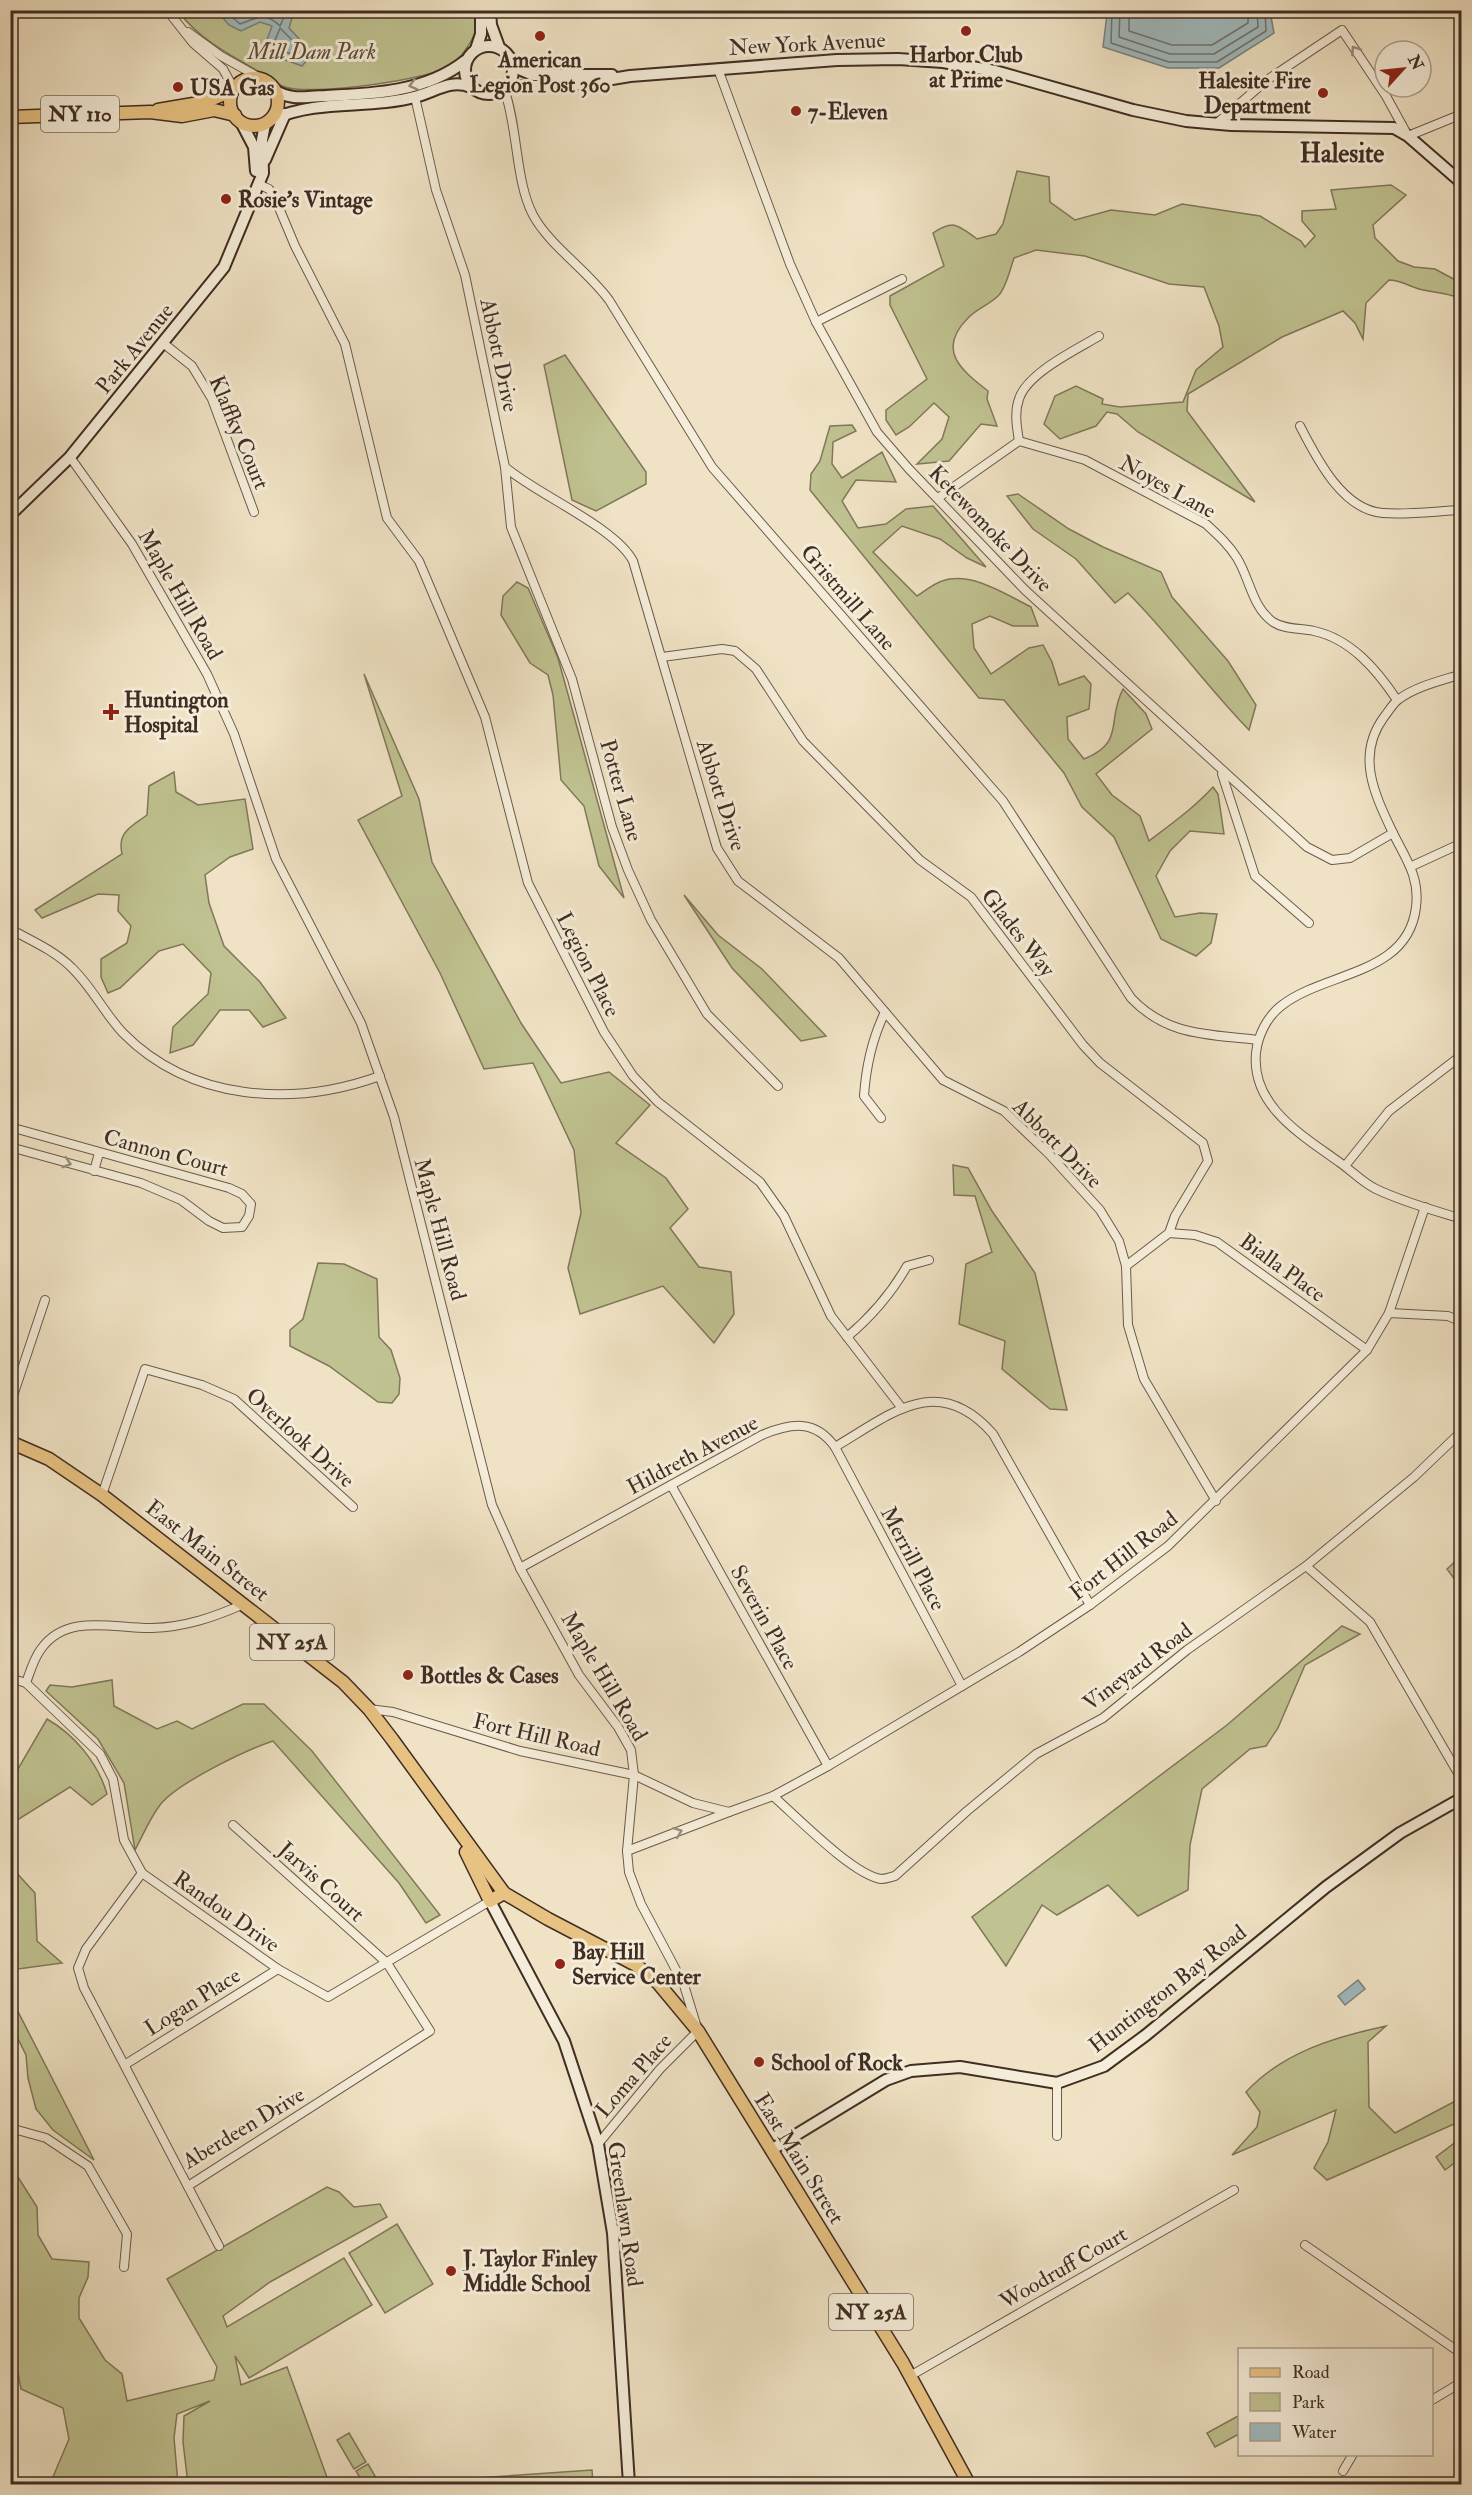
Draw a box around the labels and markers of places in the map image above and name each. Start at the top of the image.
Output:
marker: Harbor Club at Prime [959,24,973,38]
marker: American Legion Post 360 [533,29,547,43]
place label: Harbor Club at Prime [909,41,1023,94]
place label: American Legion Post 360 [469,46,611,100]
place label: Halesite Fire Department [1198,67,1312,121]
place label: USA Gas [190,74,275,102]
marker: USA Gas [171,80,185,94]
marker: Halesite Fire Department [1316,86,1330,100]
place label: 7-Eleven [808,98,888,126]
marker: 7-Eleven [789,104,803,118]
place label: Rosie's Vintage [238,186,374,215]
marker: Rosie's Vintage [219,192,233,206]
place label: Huntington Hospital [124,686,229,740]
marker: Huntington Hospital [102,703,120,721]
place label: Bottles & Cases [420,1662,559,1690]
marker: Bottles & Cases [401,1668,415,1682]
place label: Bay Hill Service Center [572,1938,702,1991]
marker: Bay Hill Service Center [553,1957,567,1971]
place label: School of Rock [771,2049,903,2077]
marker: School of Rock [752,2055,766,2069]
place label: J. Taylor Finley Middle School [462,2245,598,2298]
marker: J. Taylor Finley Middle School [444,2264,458,2278]

